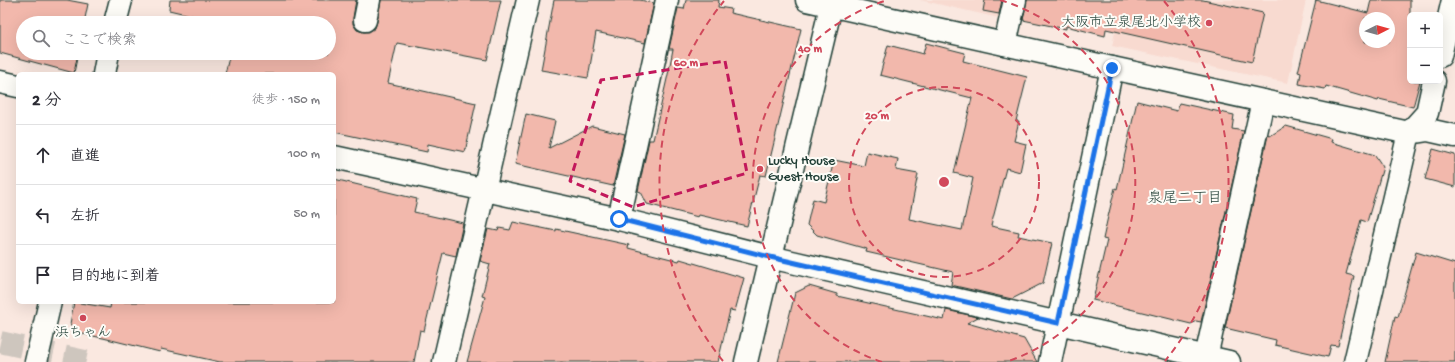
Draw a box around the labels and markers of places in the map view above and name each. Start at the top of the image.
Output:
place label: 大阪市立泉尾北小学校 [1061,15,1201,32]
marker: 大阪市立泉尾北小学校 [1204,18,1214,28]
place label: Lucky House Guest House [768,153,840,186]
marker: Lucky House Guest House [755,164,765,174]
centre of rings [937,175,951,189]
marker: 浜ちゃん [78,313,88,323]
place label: 浜ちゃん [55,325,111,342]

